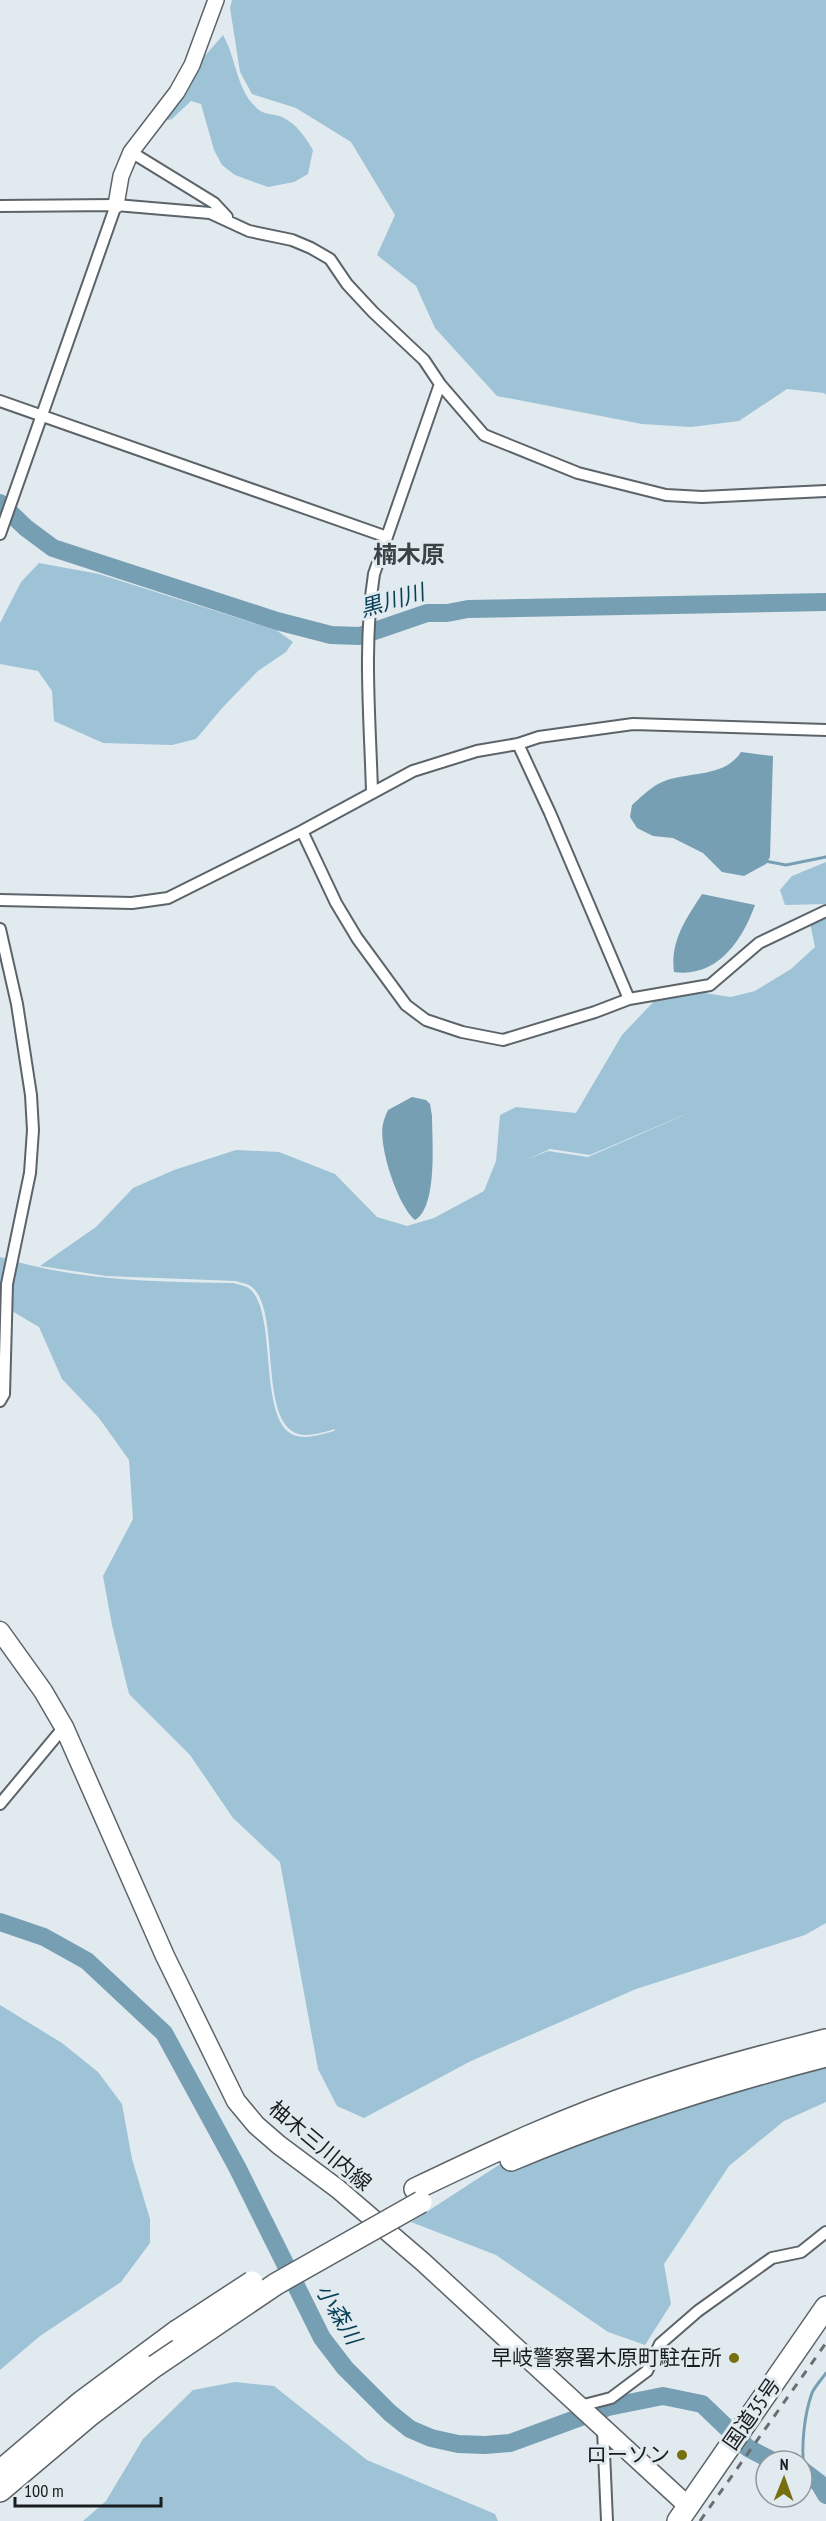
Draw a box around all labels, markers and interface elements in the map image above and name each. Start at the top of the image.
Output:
district label: 楠木原 [373,539,445,570]
water label: 黒川川 [356,577,429,623]
street label: 柚木三川内線 [263,2095,377,2196]
water label: 小森川 [310,2278,369,2351]
place label: 早岐警察署木原町駐在所 [491,2344,722,2371]
marker: 早岐警察署木原町駐在所 [727,2351,741,2365]
street label: 国道35号 [717,2372,786,2455]
place label: ローソン [586,2441,670,2468]
marker: ローソン [675,2448,689,2462]
north arrow [754,2449,814,2509]
text: N [780,2454,789,2474]
scale bar [15,2470,160,2508]
text: 100 m [24,2479,64,2502]

